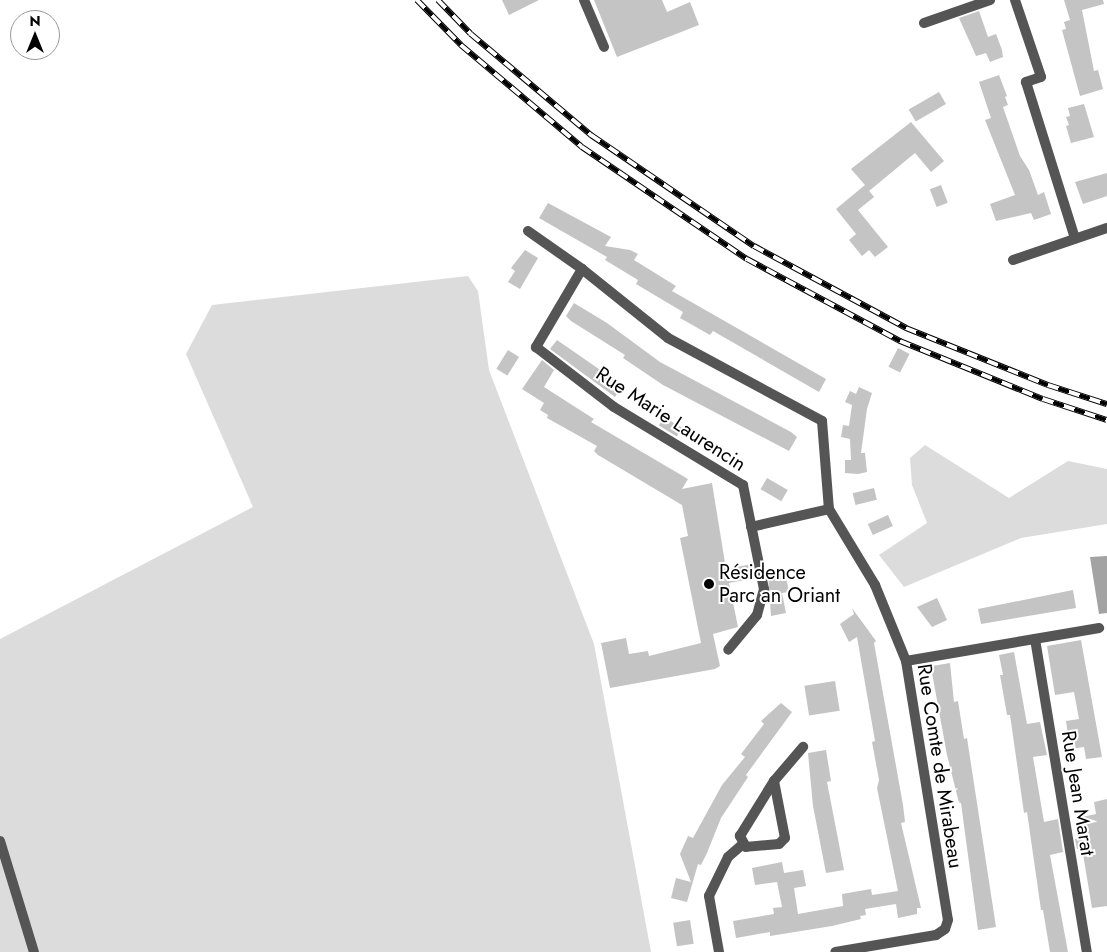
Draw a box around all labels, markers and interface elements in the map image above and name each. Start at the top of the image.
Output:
north arrow [10,10,60,60]
text: N [29,11,41,31]
street label: Rue Marie Laurencin [592,362,750,476]
place label: Résidence Parc an Oriant [719,560,840,607]
marker: Résidence Parc an Oriant [703,578,715,590]
street label: Rue Comte de Mirabeau [912,662,968,870]
street label: Rue Jean Marat [1056,729,1100,857]

